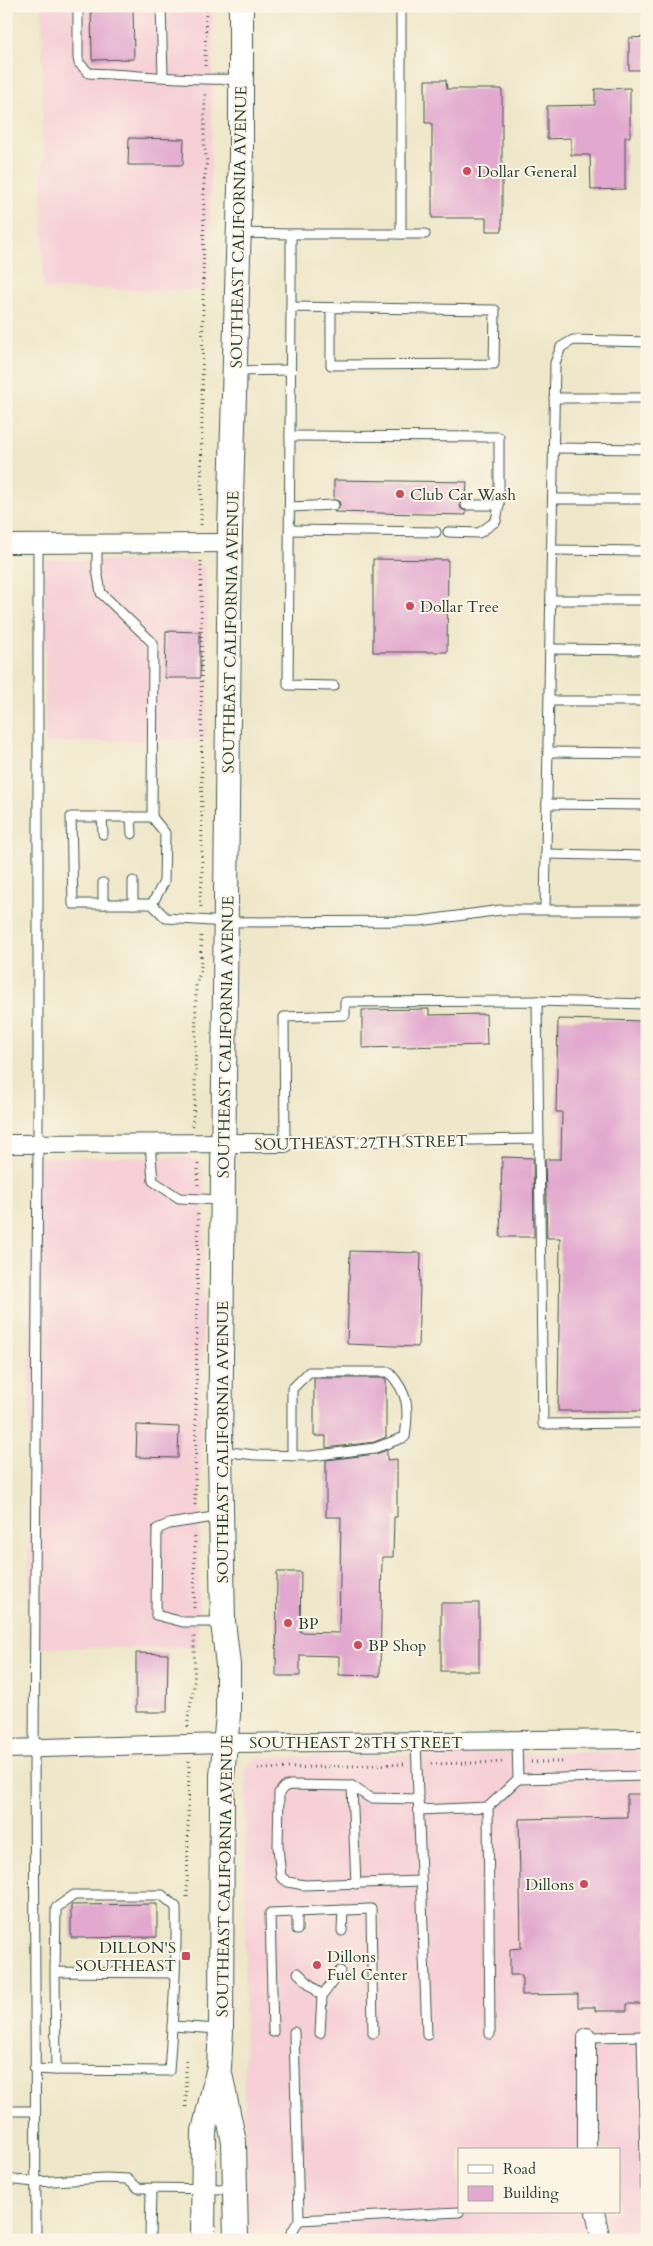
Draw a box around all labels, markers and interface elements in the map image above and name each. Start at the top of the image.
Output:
street label: SOUTHEAST CALIFORNIA AVENUE [226,85,252,368]
place label: Dollar General [477,161,577,183]
marker: Dollar General [461,165,473,177]
place label: Club Car Wash [410,484,516,506]
marker: Club Car Wash [394,488,406,500]
street label: SOUTHEAST CALIFORNIA AVENUE [218,490,244,773]
place label: Dollar Tree [420,596,499,618]
marker: Dollar Tree [404,600,416,612]
street label: SOUTHEAST CALIFORNIA AVENUE [213,895,239,1178]
street label: SOUTHEAST 27TH STREET [254,1130,468,1156]
street label: SOUTHEAST CALIFORNIA AVENUE [212,1301,234,1583]
place label: BP [298,1613,318,1635]
marker: BP [282,1617,294,1629]
place label: BP Shop [368,1635,427,1657]
marker: BP Shop [352,1639,364,1651]
street label: SOUTHEAST 28TH STREET [249,1732,463,1754]
street label: SOUTHEAST CALIFORNIA AVENUE [212,1734,238,2017]
place label: Dillons [525,1874,574,1896]
marker: Dillons [578,1878,590,1890]
place label: DILLON'S SOUTHEAST [75,1937,176,1977]
place label: Dillons Fuel Center [327,1946,407,1986]
marker: DILLON'S SOUTHEAST [180,1950,192,1962]
marker: Dillons Fuel Center [311,1959,323,1971]
legend [458,2148,620,2214]
text: Road [503,2159,536,2179]
text: Building [503,2183,559,2203]

